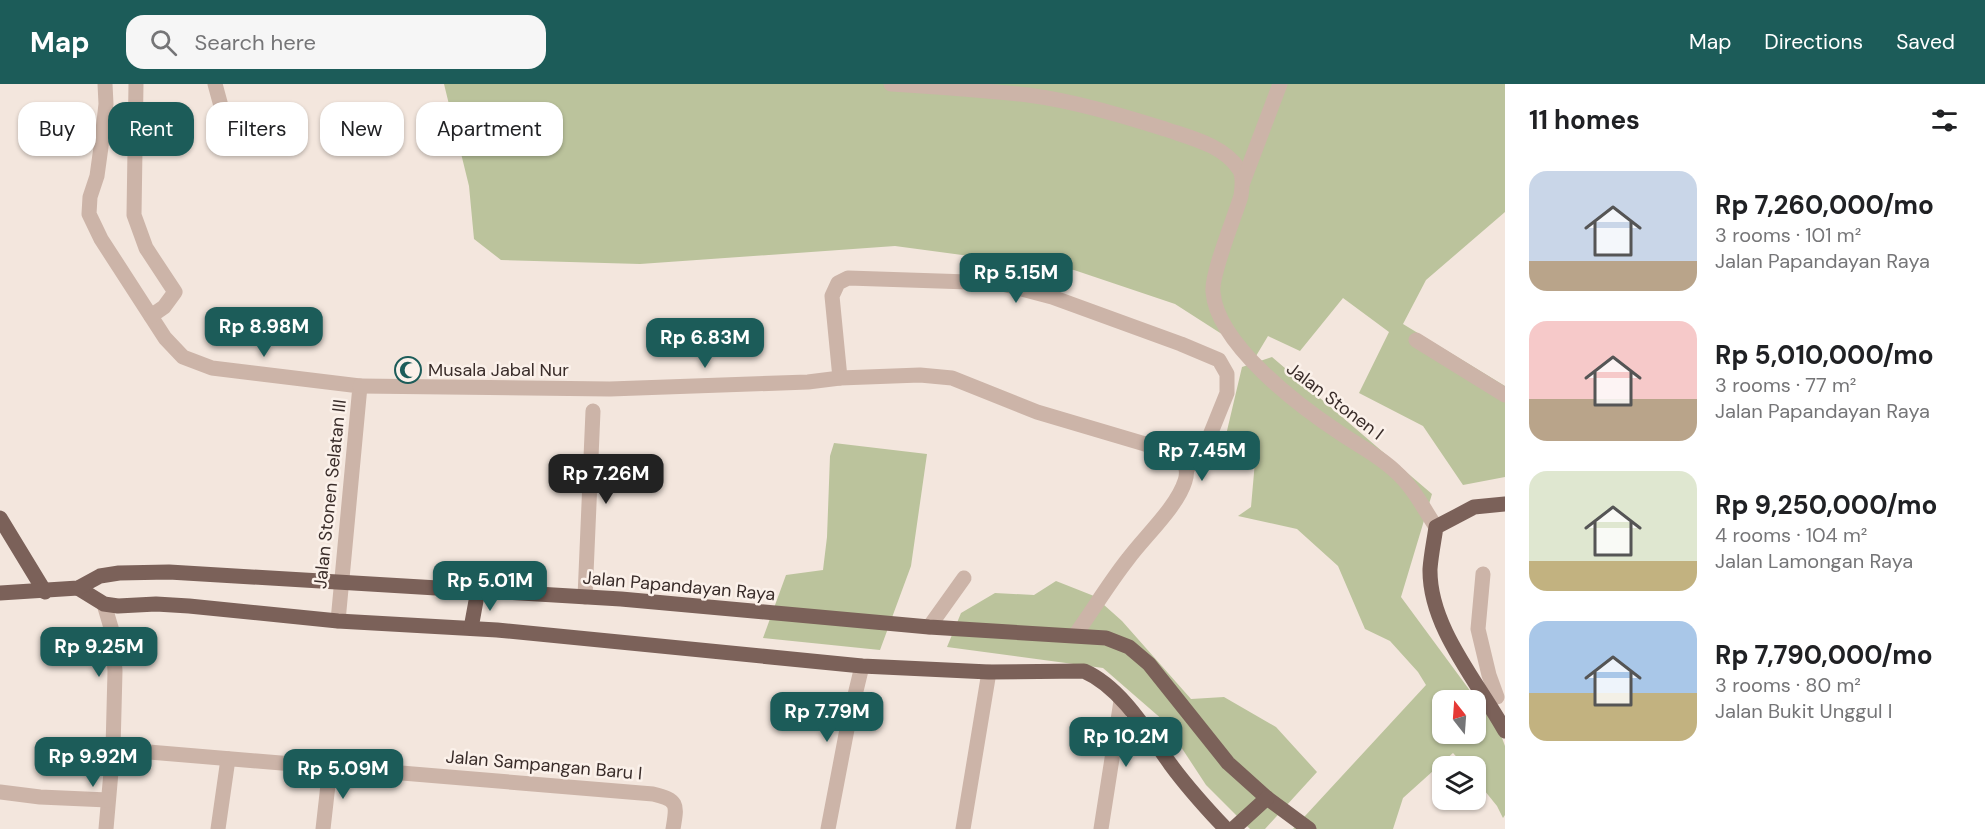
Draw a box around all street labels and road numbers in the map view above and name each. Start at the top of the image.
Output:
street label: Jalan Stonen I [1282,357,1388,445]
street label: Jalan Stonen Selatan III [308,398,352,590]
street label: Jalan Papandayan Raya [582,566,776,606]
street label: Jalan Sampangan Baru I [445,744,643,786]

